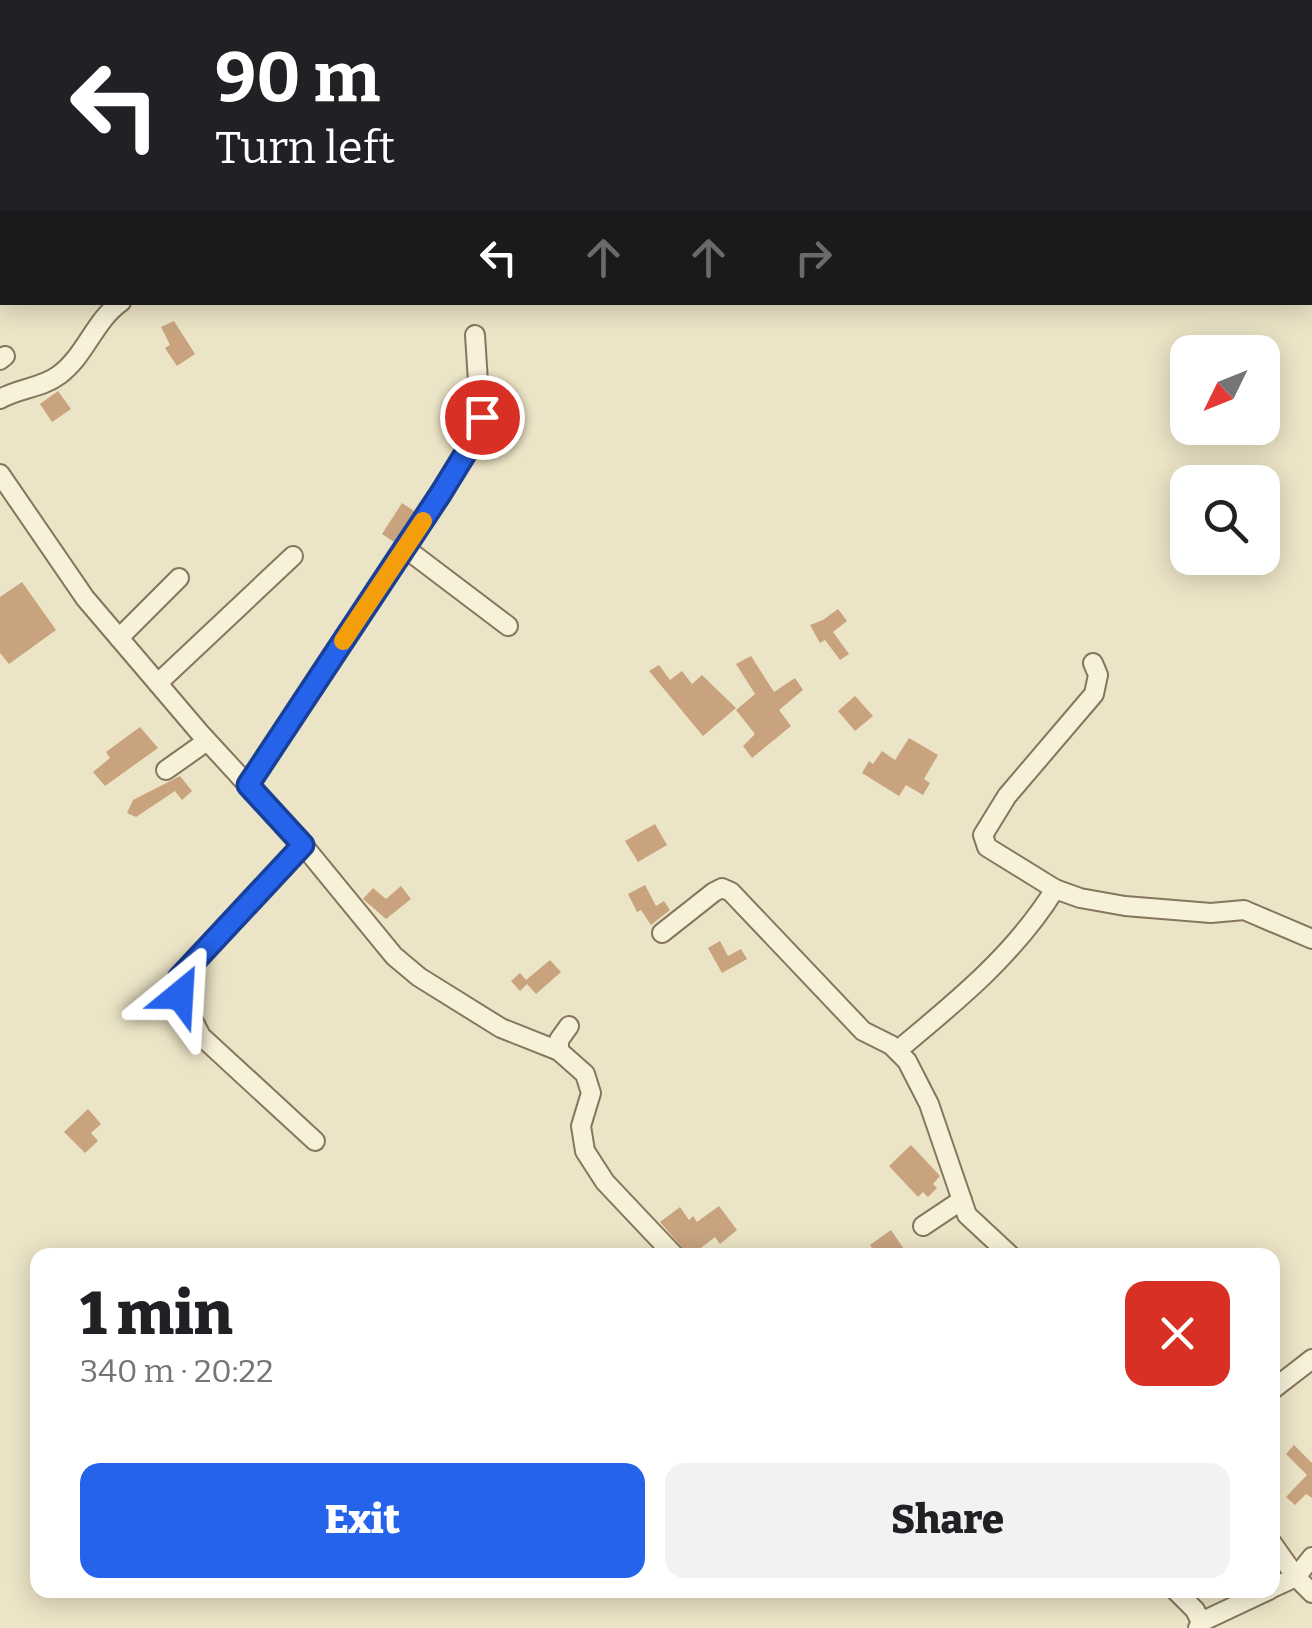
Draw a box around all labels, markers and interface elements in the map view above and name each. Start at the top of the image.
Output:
text: 90 m [215,36,380,120]
icon: left [50,40,180,170]
text: Turn left [215,121,395,175]
icon: left [471,230,526,285]
icon: ahead [576,230,631,285]
icon: ahead [681,230,736,285]
icon: right [786,230,841,285]
north arrow [1170,335,1280,445]
map controls [1170,335,1280,575]
pin [440,375,525,460]
icon: arrive [455,390,510,445]
button: search [1170,465,1280,575]
position arrow [128,943,232,1047]
text: 1 min [80,1278,233,1350]
button: close [1125,1281,1230,1386]
text: 340 m · 20:22 [80,1352,273,1390]
button: Exit [80,1463,645,1578]
button: Share [665,1463,1230,1578]

